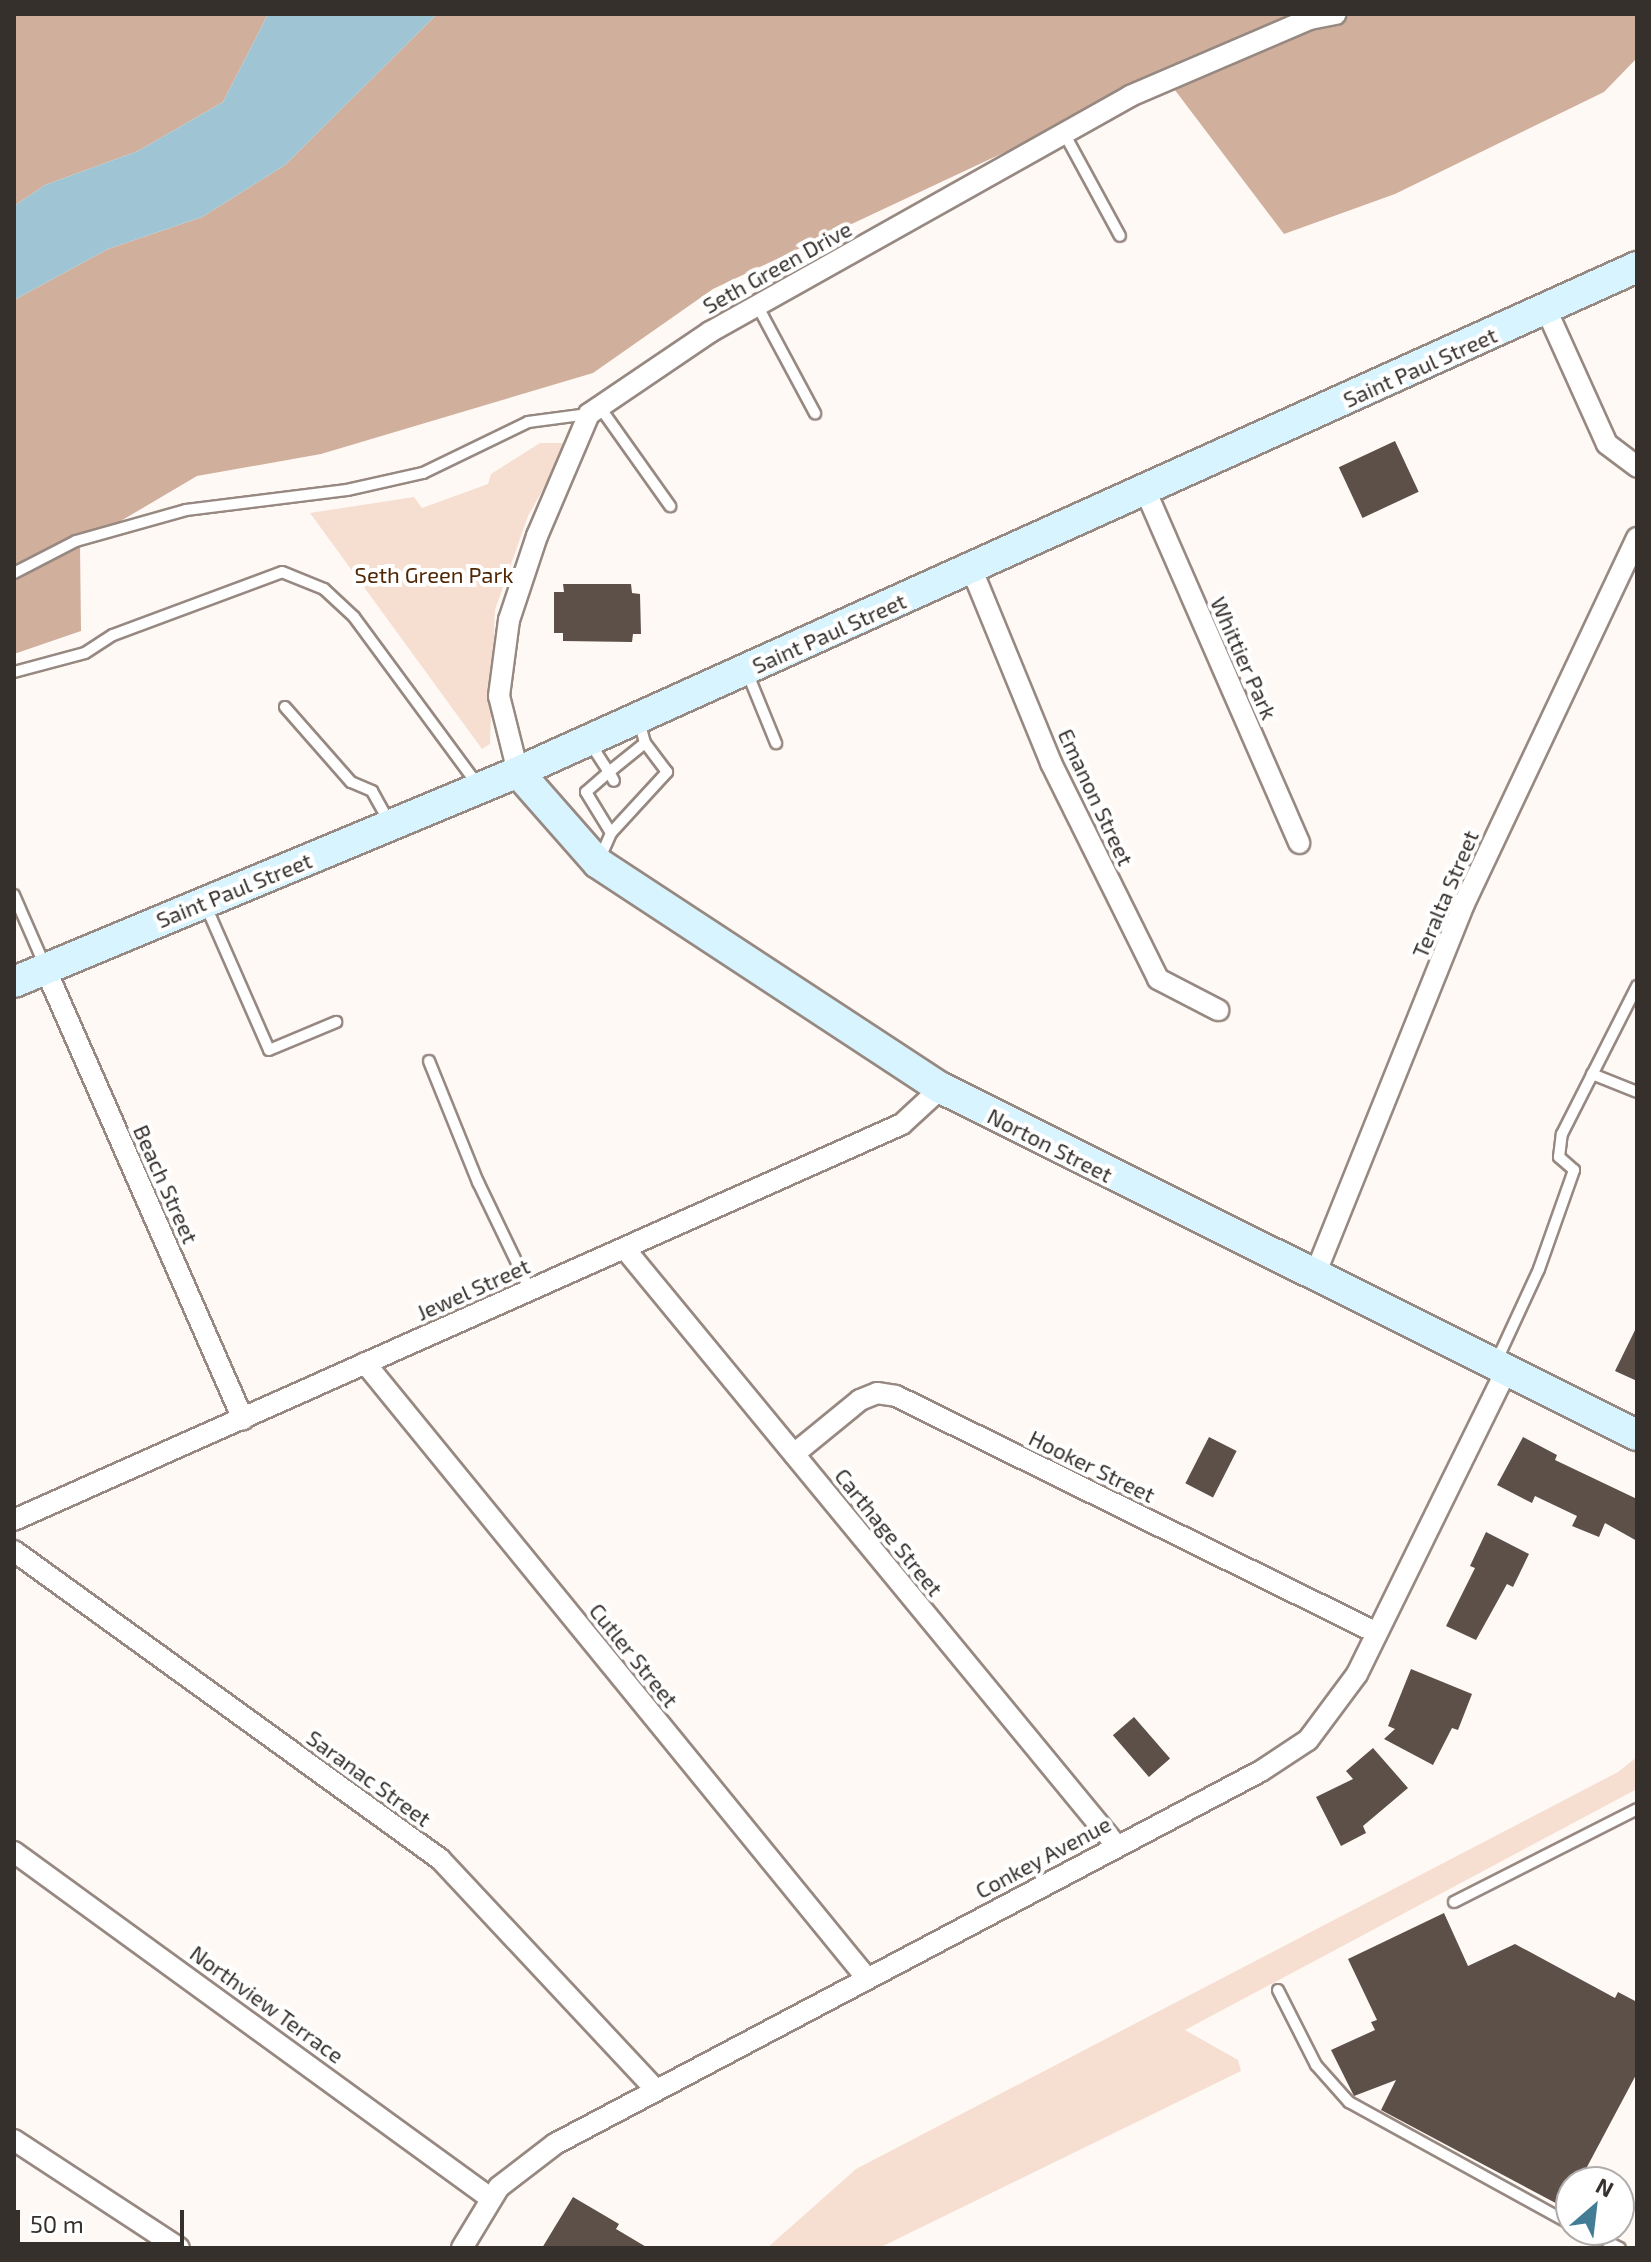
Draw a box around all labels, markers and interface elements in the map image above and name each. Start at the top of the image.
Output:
street label: Seth Green Drive [698,215,856,319]
street label: Saint Paul Street [1339,321,1501,413]
park label: Seth Green Park [355,562,513,588]
street label: Saint Paul Street [748,587,910,679]
street label: Whittier Park [1205,592,1283,724]
street label: Emanon Street [1053,724,1139,870]
street label: Teralta Street [1406,826,1484,962]
street label: Saint Paul Street [152,847,316,933]
street label: Norton Street [983,1102,1117,1188]
street label: Beach Street [128,1121,204,1247]
street label: Jewel Street [412,1252,534,1326]
street label: Hooker Street [1025,1424,1159,1508]
street label: Carthage Street [829,1463,949,1601]
street label: Cutler Street [584,1597,684,1713]
street label: Saranac Street [302,1724,436,1832]
street label: Conkey Avenue [970,1810,1116,1904]
street label: Northview Terrace [185,1939,349,2069]
north arrow [1555,2166,1635,2246]
text: N [1592,2171,1618,2202]
scale bar [20,2194,188,2244]
text: 50 m [30,2209,84,2238]

